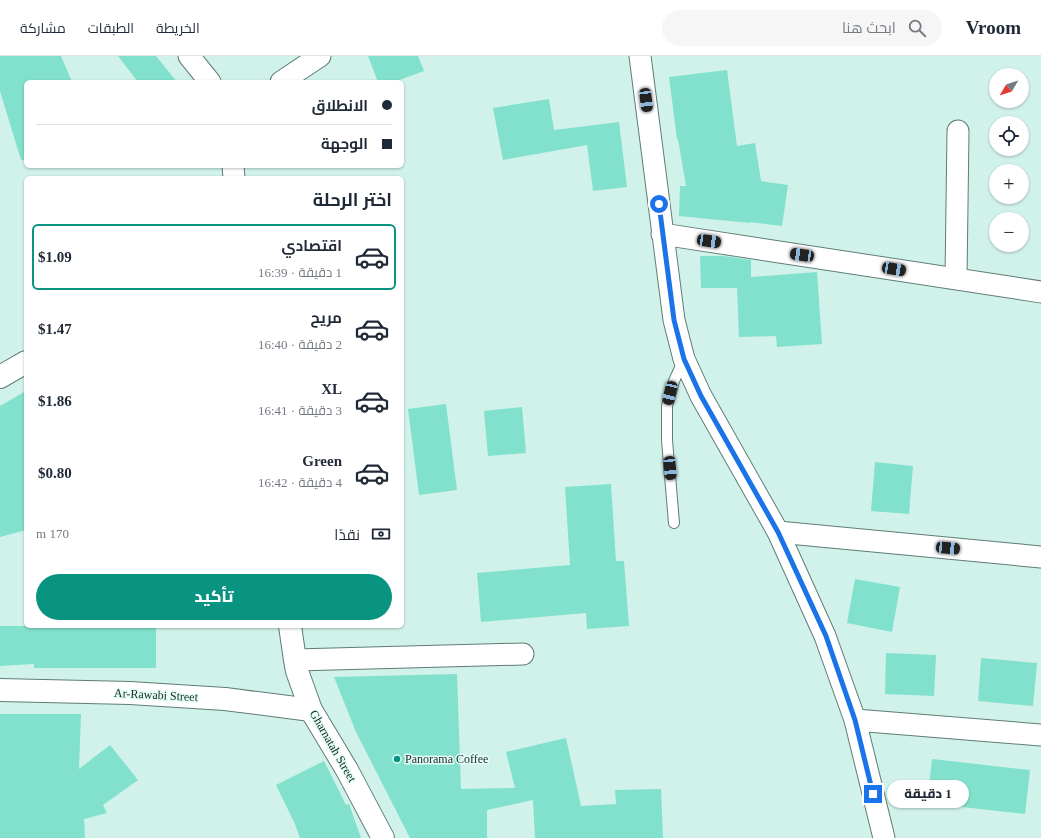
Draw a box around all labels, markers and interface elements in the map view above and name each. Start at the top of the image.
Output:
search box [662,10,942,46]
icon: search [906,17,928,39]
text: Vroom [966,17,1021,38]
text: ابحث هنا [842,20,896,36]
text: مشاركة [20,21,66,36]
text: الطبقات [88,21,134,36]
text: الخريطة [156,21,200,36]
north arrow [989,68,1029,108]
map controls [989,68,1029,252]
car [639,87,653,113]
text: الانطلاق [312,98,368,114]
button: locate [989,116,1029,156]
text: الوجهة [321,136,368,152]
button: + [989,164,1029,204]
text: اختر الرحلة [313,190,392,210]
route start [650,195,668,213]
button: − [989,212,1029,252]
car [696,233,722,249]
text: اقتصادي [282,238,342,254]
icon: car [354,239,390,275]
car [789,247,815,263]
text: $1.09 [38,249,72,265]
car [881,261,907,277]
text: 1 دقيقة · 16:39 [258,265,342,280]
text: مريح [310,310,342,326]
icon: car [354,311,390,347]
text: $1.47 [38,321,72,337]
text: 2 دقيقة · 16:40 [258,337,342,352]
car [661,380,679,406]
text: XL [321,381,342,397]
icon: car [354,383,390,419]
text: $1.86 [38,393,72,409]
text: 3 دقيقة · 16:41 [258,403,342,418]
text: Green [302,453,342,469]
icon: car [354,455,390,491]
car [663,456,677,480]
text: $0.80 [38,465,72,481]
text: 4 دقيقة · 16:42 [258,475,342,490]
icon: cash [370,523,392,545]
text: 170 m [36,526,69,541]
text: نقدًا [334,527,360,543]
car [936,541,960,555]
button: تأكيد [36,574,392,620]
street label: Ar-Rawabi Street [114,686,199,704]
street label: Gharnatah Street [307,707,360,785]
place label: Panorama Coffee [405,752,488,766]
marker: Panorama Coffee [392,754,402,764]
callout: 1 دقيقة [887,780,969,808]
route end [864,785,882,803]
text: 1 دقيقة [904,786,952,801]

